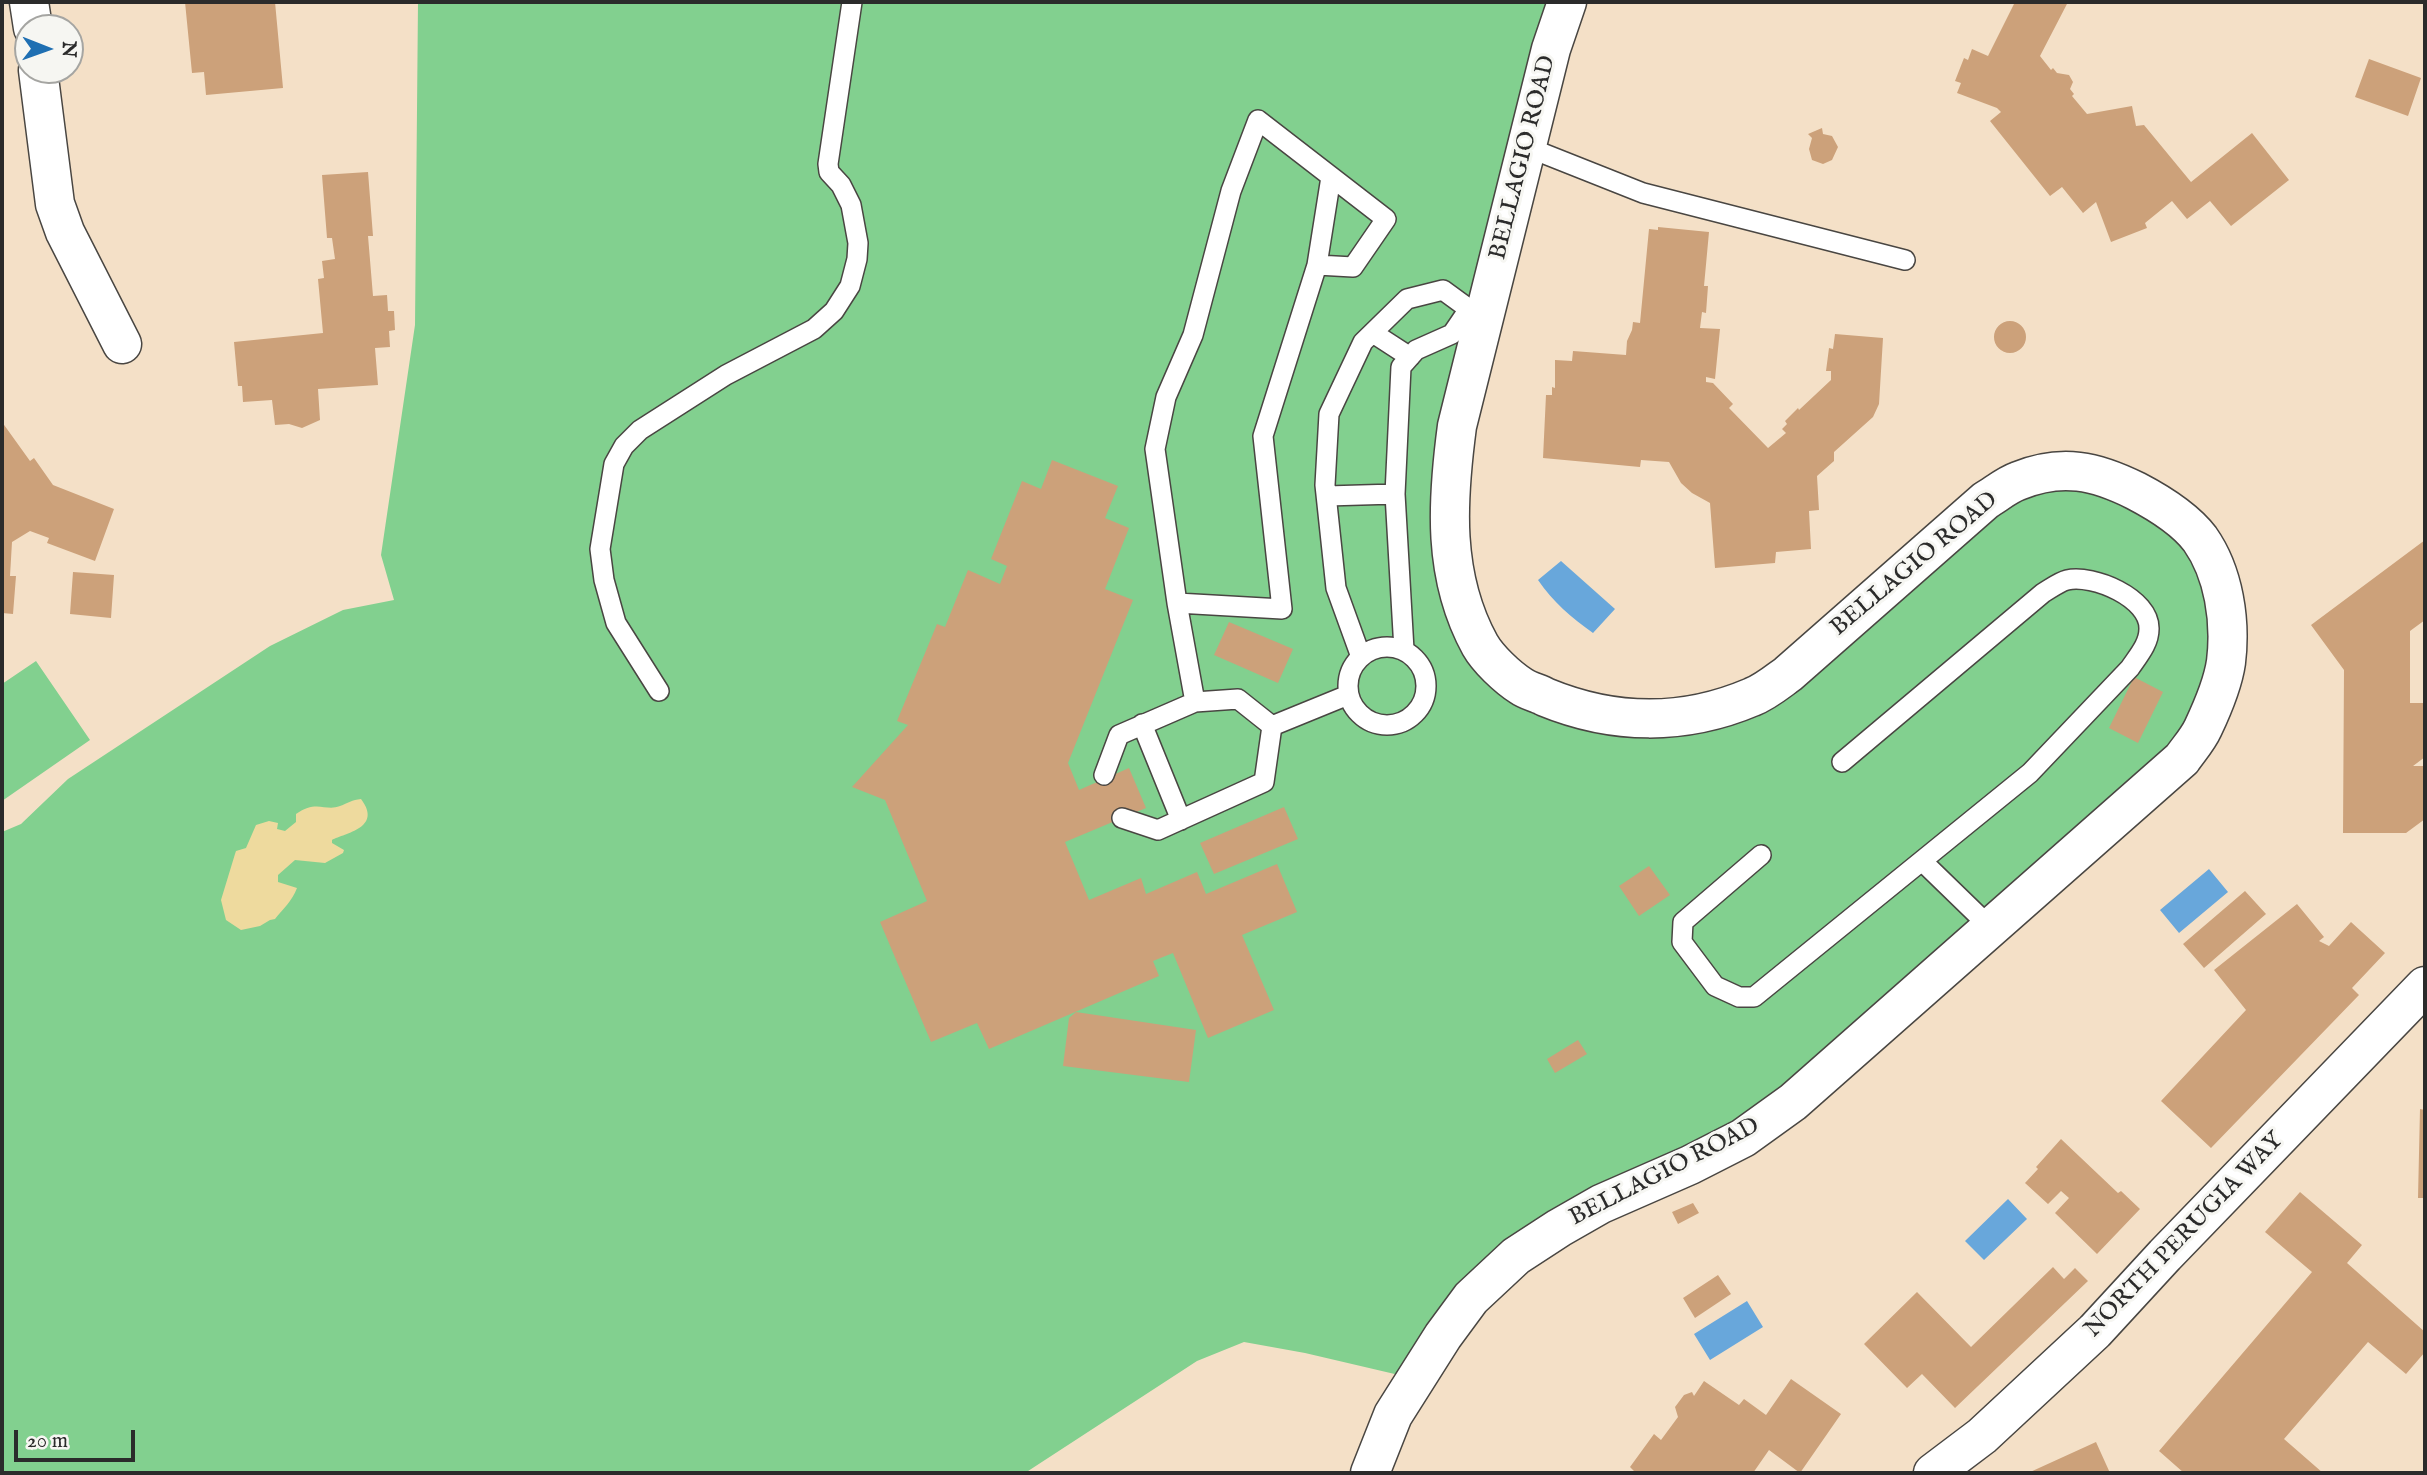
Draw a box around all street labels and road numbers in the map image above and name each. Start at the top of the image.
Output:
street label: BELLAGIO ROAD [1485,53,1563,263]
street label: BELLAGIO ROAD [1826,487,2004,643]
street label: BELLAGIO ROAD [1565,1113,1765,1233]
street label: NORTH PERUGIA WAY [2079,1127,2291,1345]

